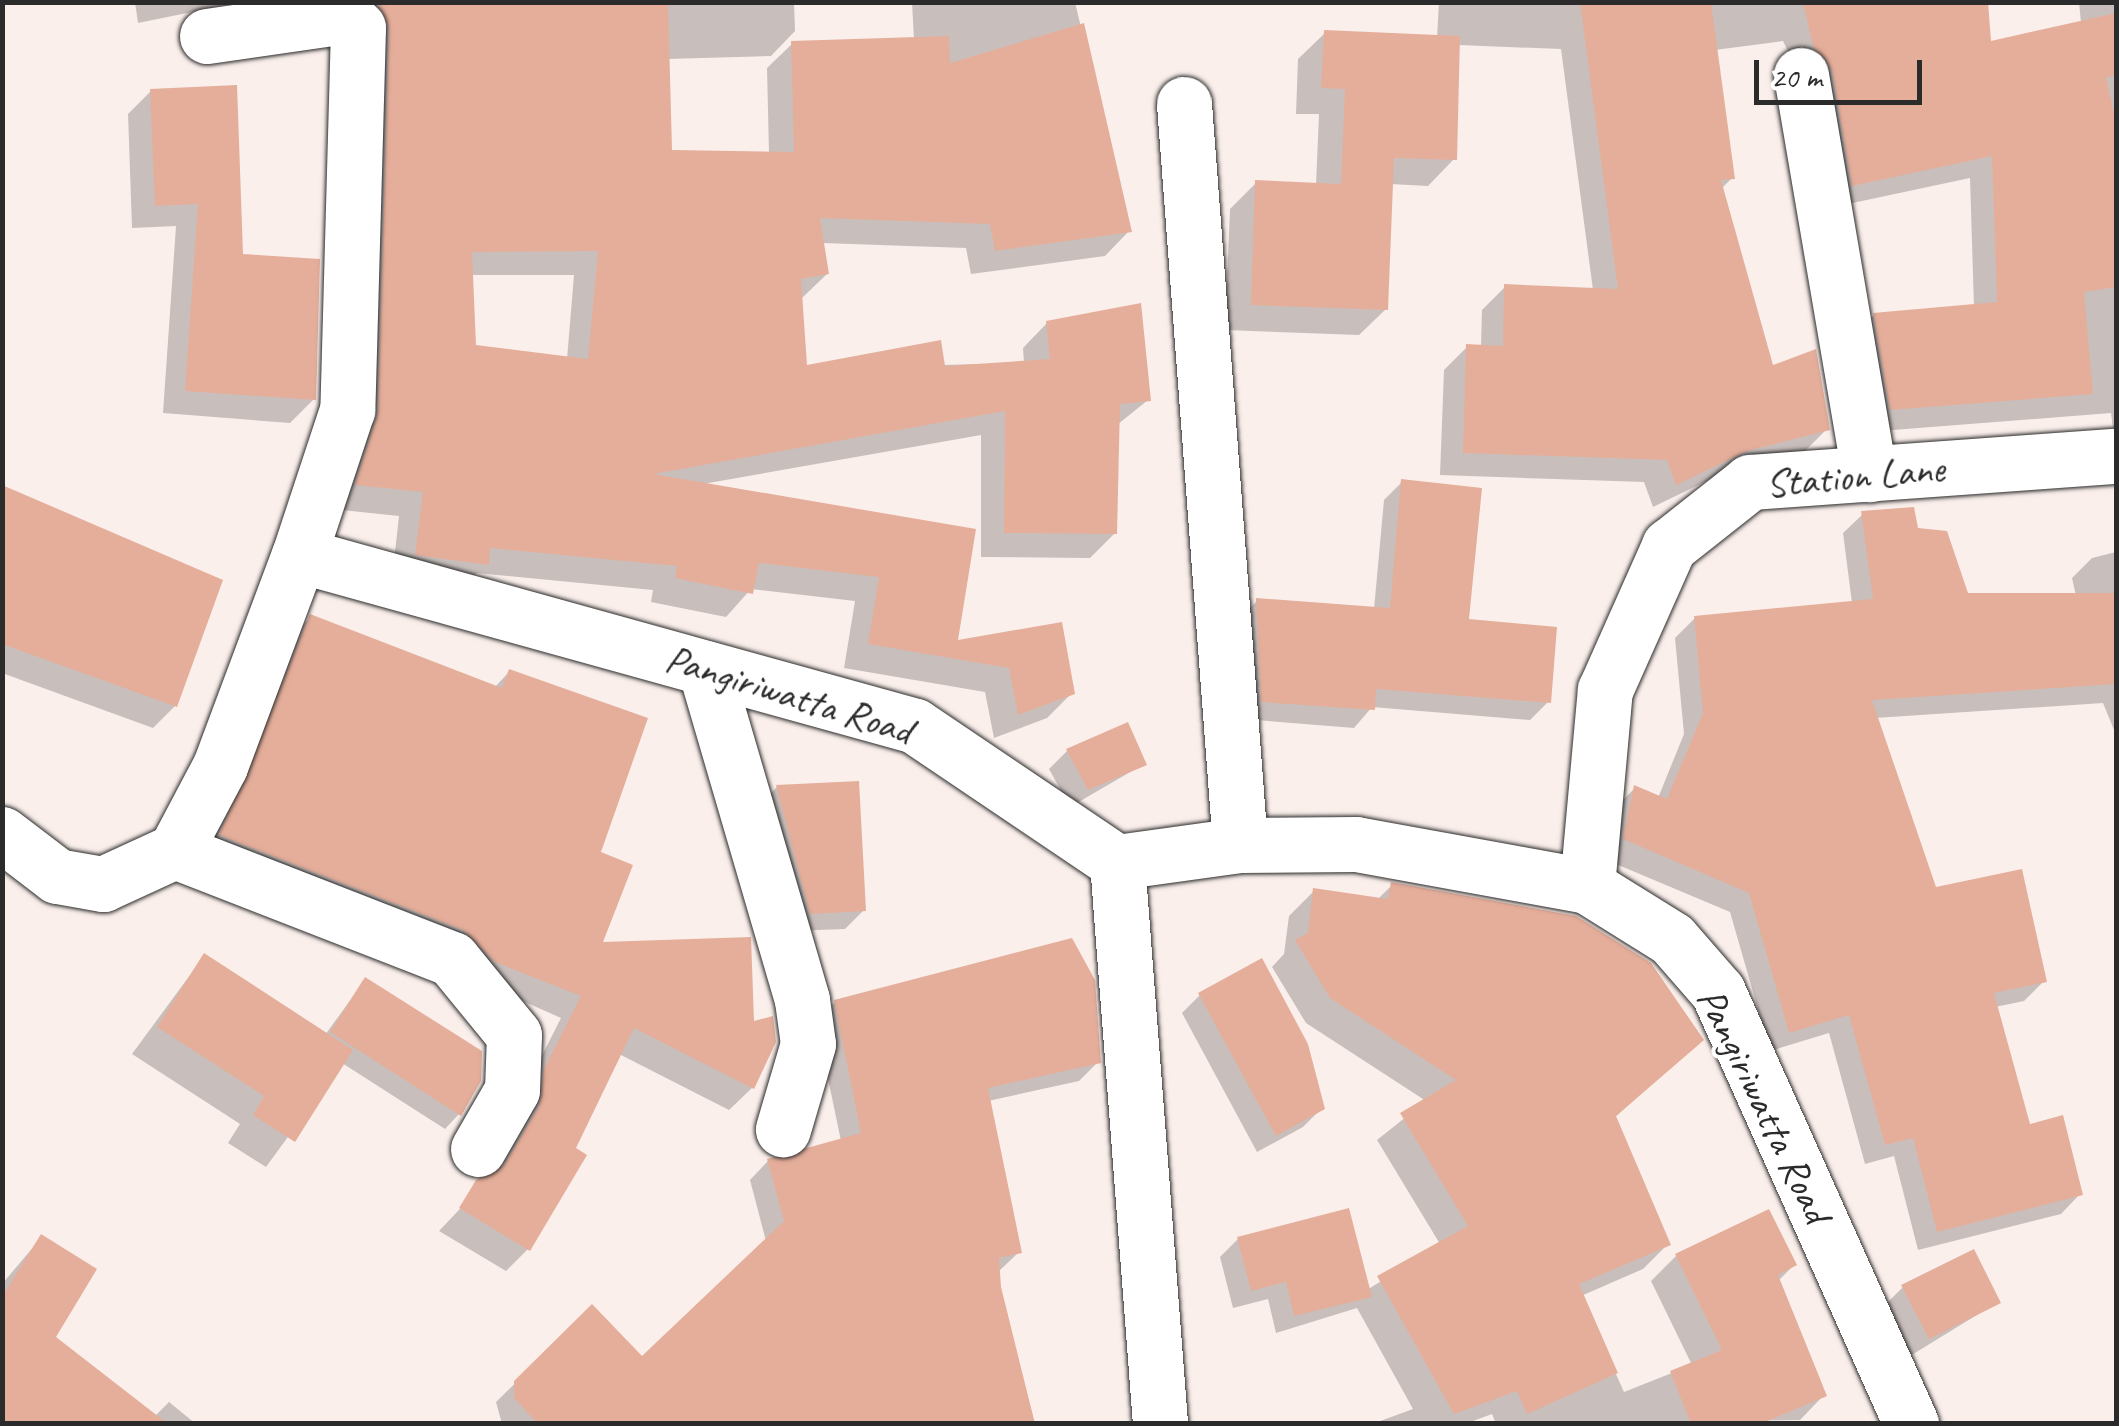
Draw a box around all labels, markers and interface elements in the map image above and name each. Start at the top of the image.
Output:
scale bar [1759,40,1926,102]
text: 20 m [1771,58,1822,96]
street label: Station Lane [1764,444,1946,508]
street label: Pangiriwatta Road [661,634,917,754]
street label: Pangiriwatta Road [1687,981,1841,1229]

